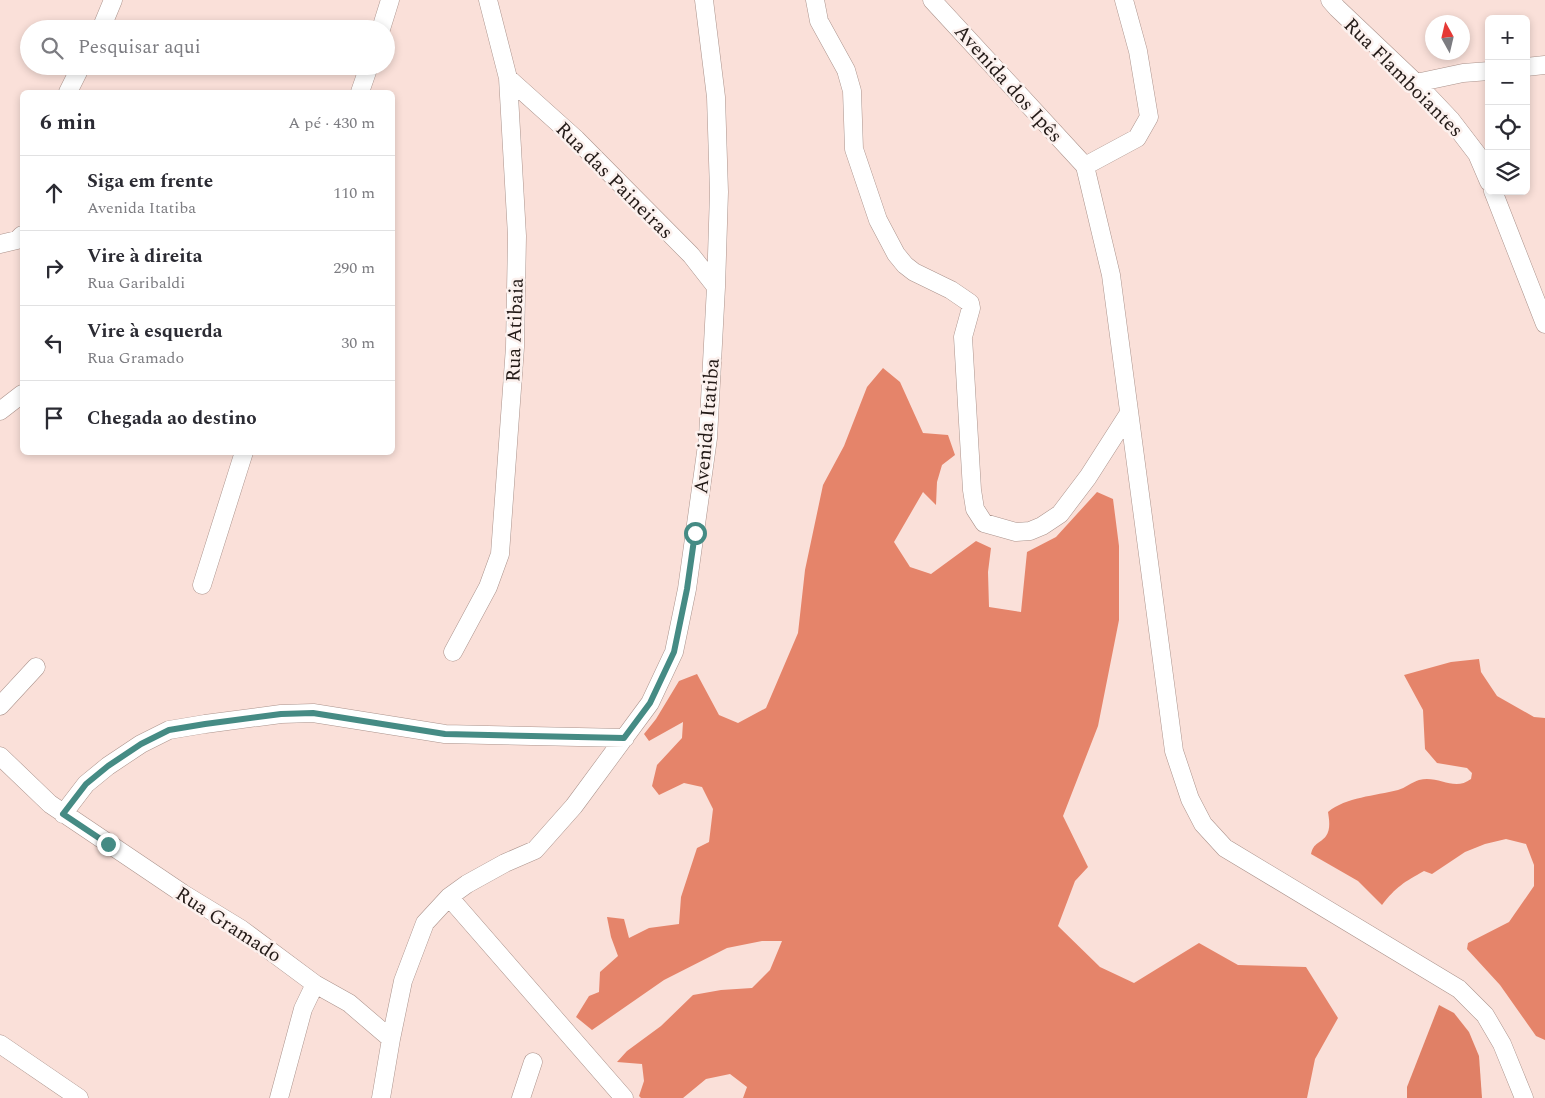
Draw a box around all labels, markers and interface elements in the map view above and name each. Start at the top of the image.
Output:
street label: Rua Flamboiantes [1336,11,1470,145]
north arrow [1425,15,1470,60]
map controls [1485,15,1530,195]
button: + [1485,15,1530,60]
street label: Avenida dos Ipês [947,18,1070,150]
search box [20,20,395,75]
text: Pesquisar aqui [78,33,201,62]
icon: search [38,34,66,62]
button: − [1485,60,1530,105]
button: locate [1485,105,1530,150]
text: 6 min [40,107,96,139]
text: A pé · 430 m [288,111,375,135]
street label: Rua das Paineiras [548,115,680,247]
button: layers [1485,150,1530,195]
text: Siga em frente [87,167,213,196]
icon: ahead [40,179,68,207]
text: 110 m [333,181,375,205]
text: Avenida Itatiba [87,196,196,220]
text: Vire à direita [87,242,203,271]
icon: right [40,254,68,282]
text: 290 m [333,256,375,280]
text: Rua Garibaldi [87,271,185,295]
street label: Rua Atibaia [498,277,532,383]
text: Vire à esquerda [87,317,223,346]
icon: left [40,329,68,357]
text: 30 m [341,331,375,355]
text: Rua Gramado [87,346,184,370]
street label: Avenida Itatiba [686,357,728,495]
icon: arrive [40,404,68,432]
text: Chegada ao destino [87,404,257,433]
route start [684,522,707,545]
route end [97,833,120,856]
street label: Rua Gramado [169,879,288,970]

